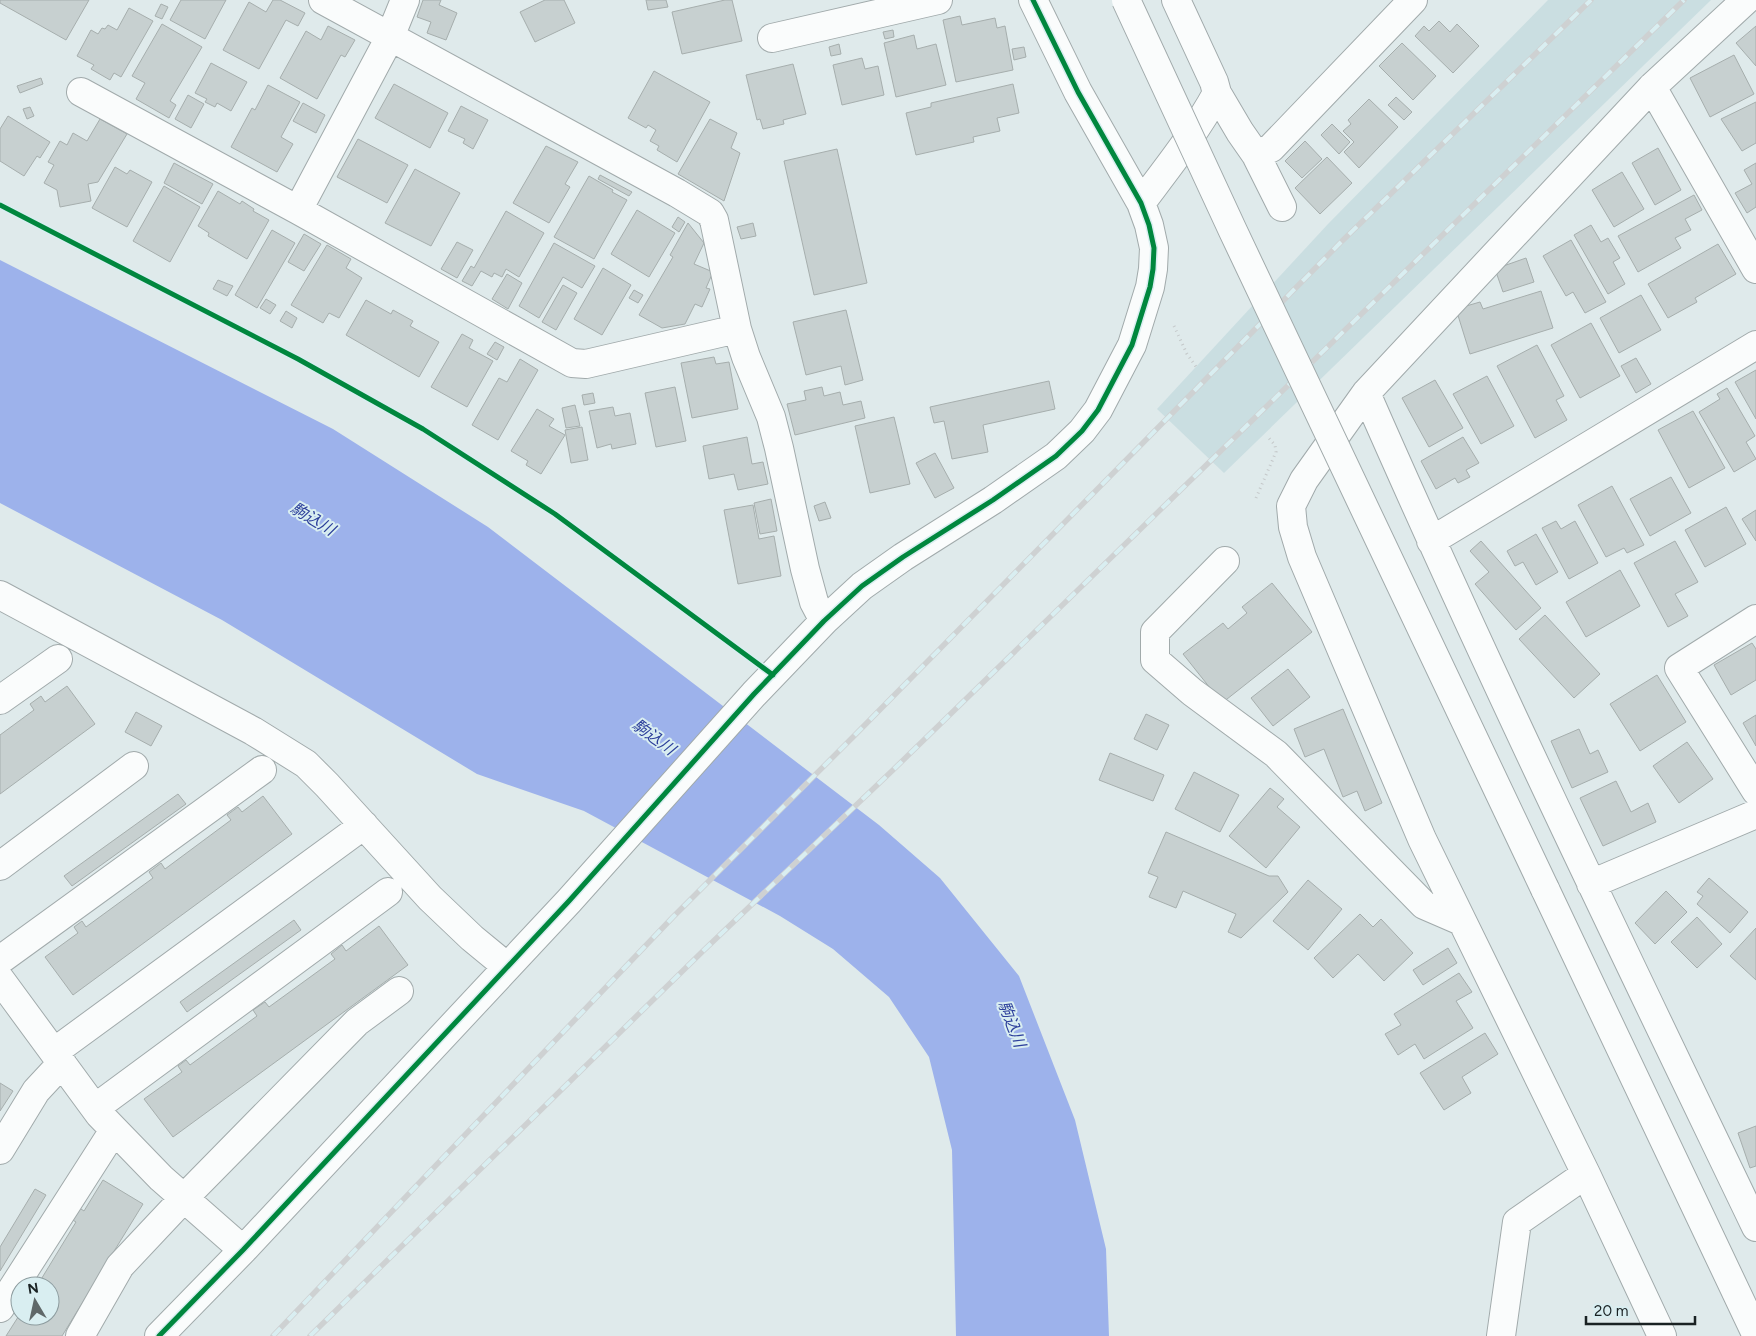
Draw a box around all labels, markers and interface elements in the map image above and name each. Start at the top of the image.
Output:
water label: 駒込川 [288,498,340,541]
water label: 駒込川 [629,715,681,760]
water label: 駒込川 [995,998,1030,1052]
north arrow [10,1276,60,1326]
text: N [26,1279,40,1298]
scale bar [1586,1294,1695,1326]
text: 20 m [1594,1302,1628,1320]

